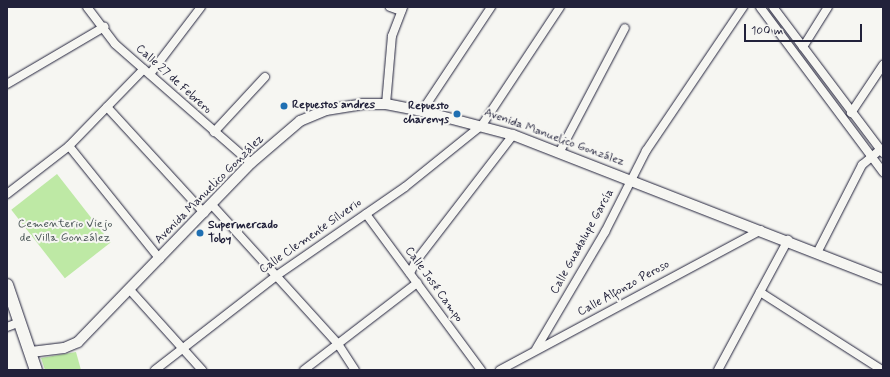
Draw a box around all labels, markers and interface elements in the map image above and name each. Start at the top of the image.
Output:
scale bar [746,16,864,42]
text: 100 m [751,23,783,39]
street label: Calle 27 de Febrero [132,42,214,118]
place label: Repuestos andres [292,99,376,113]
place label: Repuesto charenys [403,100,449,128]
marker: Repuestos andres [279,101,289,111]
street label: Avenida Manuelico González [484,107,624,169]
marker: Repuesto charenys [452,109,462,119]
street label: Avenida Manuelico González [154,134,266,246]
street label: Calle Guadalupe García [549,188,617,296]
street label: Calle Clemente Silverio [258,197,364,277]
park label: Cementerio Viejo de Villa González [18,218,112,246]
place label: Supermercado Toby [208,219,278,247]
marker: Supermercado Toby [195,228,205,238]
street label: Calle José Campo [401,244,465,326]
street label: Calle Alfonzo Peroso [576,258,672,320]

